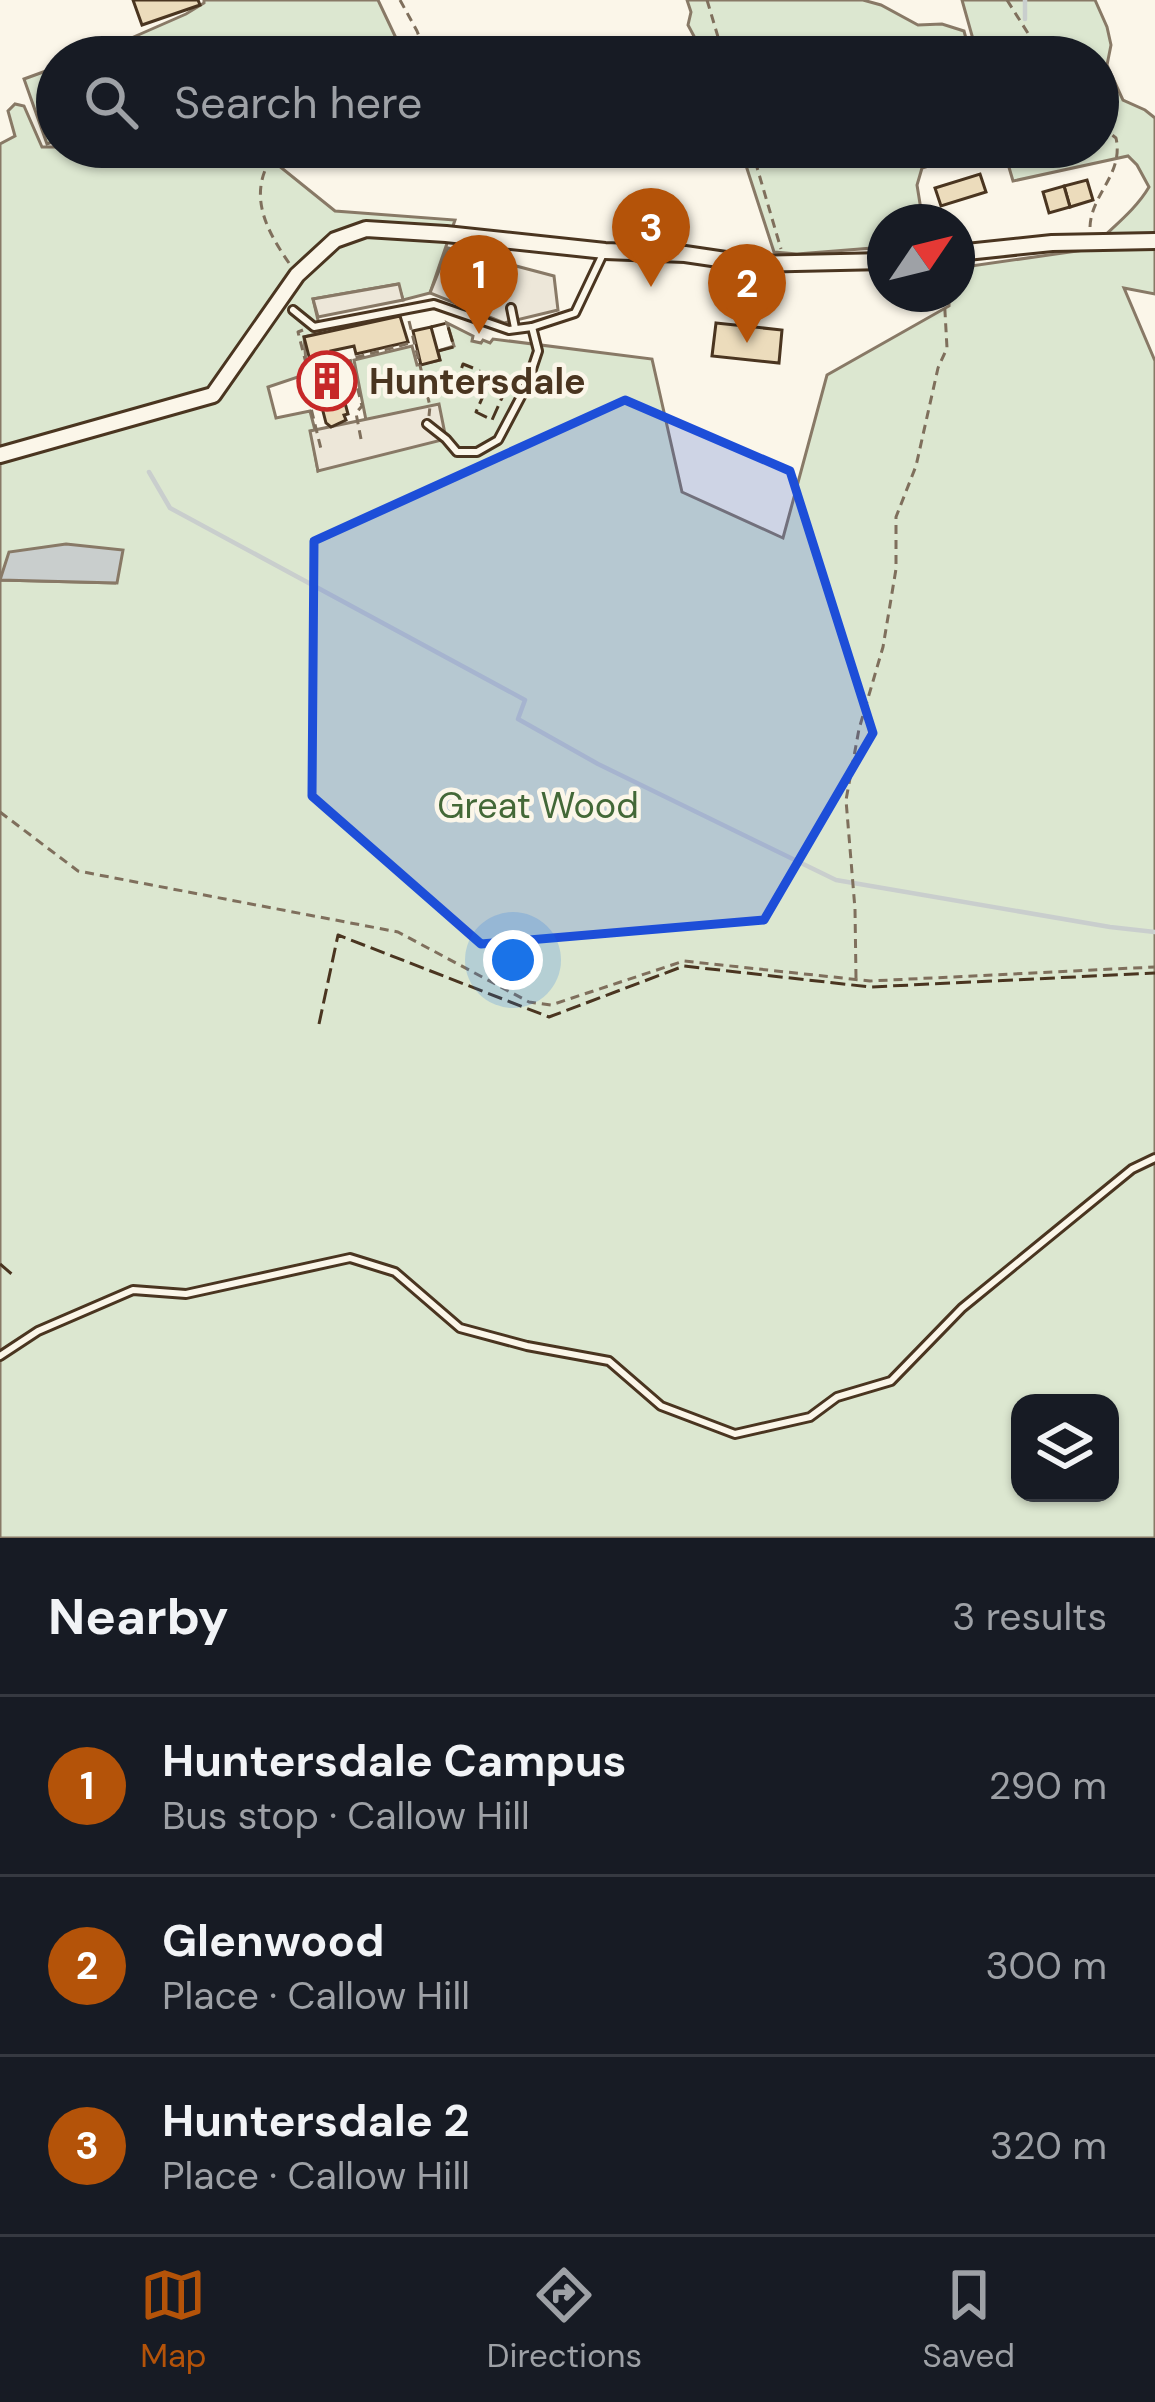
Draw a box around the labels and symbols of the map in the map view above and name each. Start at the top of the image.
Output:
pin: 3 [612,188,690,287]
north arrow [867,204,975,312]
pin: 1 [440,235,518,334]
pin: 2 [708,244,786,343]
building icon: Huntersdale [296,350,358,412]
place label: Huntersdale [369,358,586,405]
park label: Great Wood [437,782,639,829]
your location [483,930,543,990]

